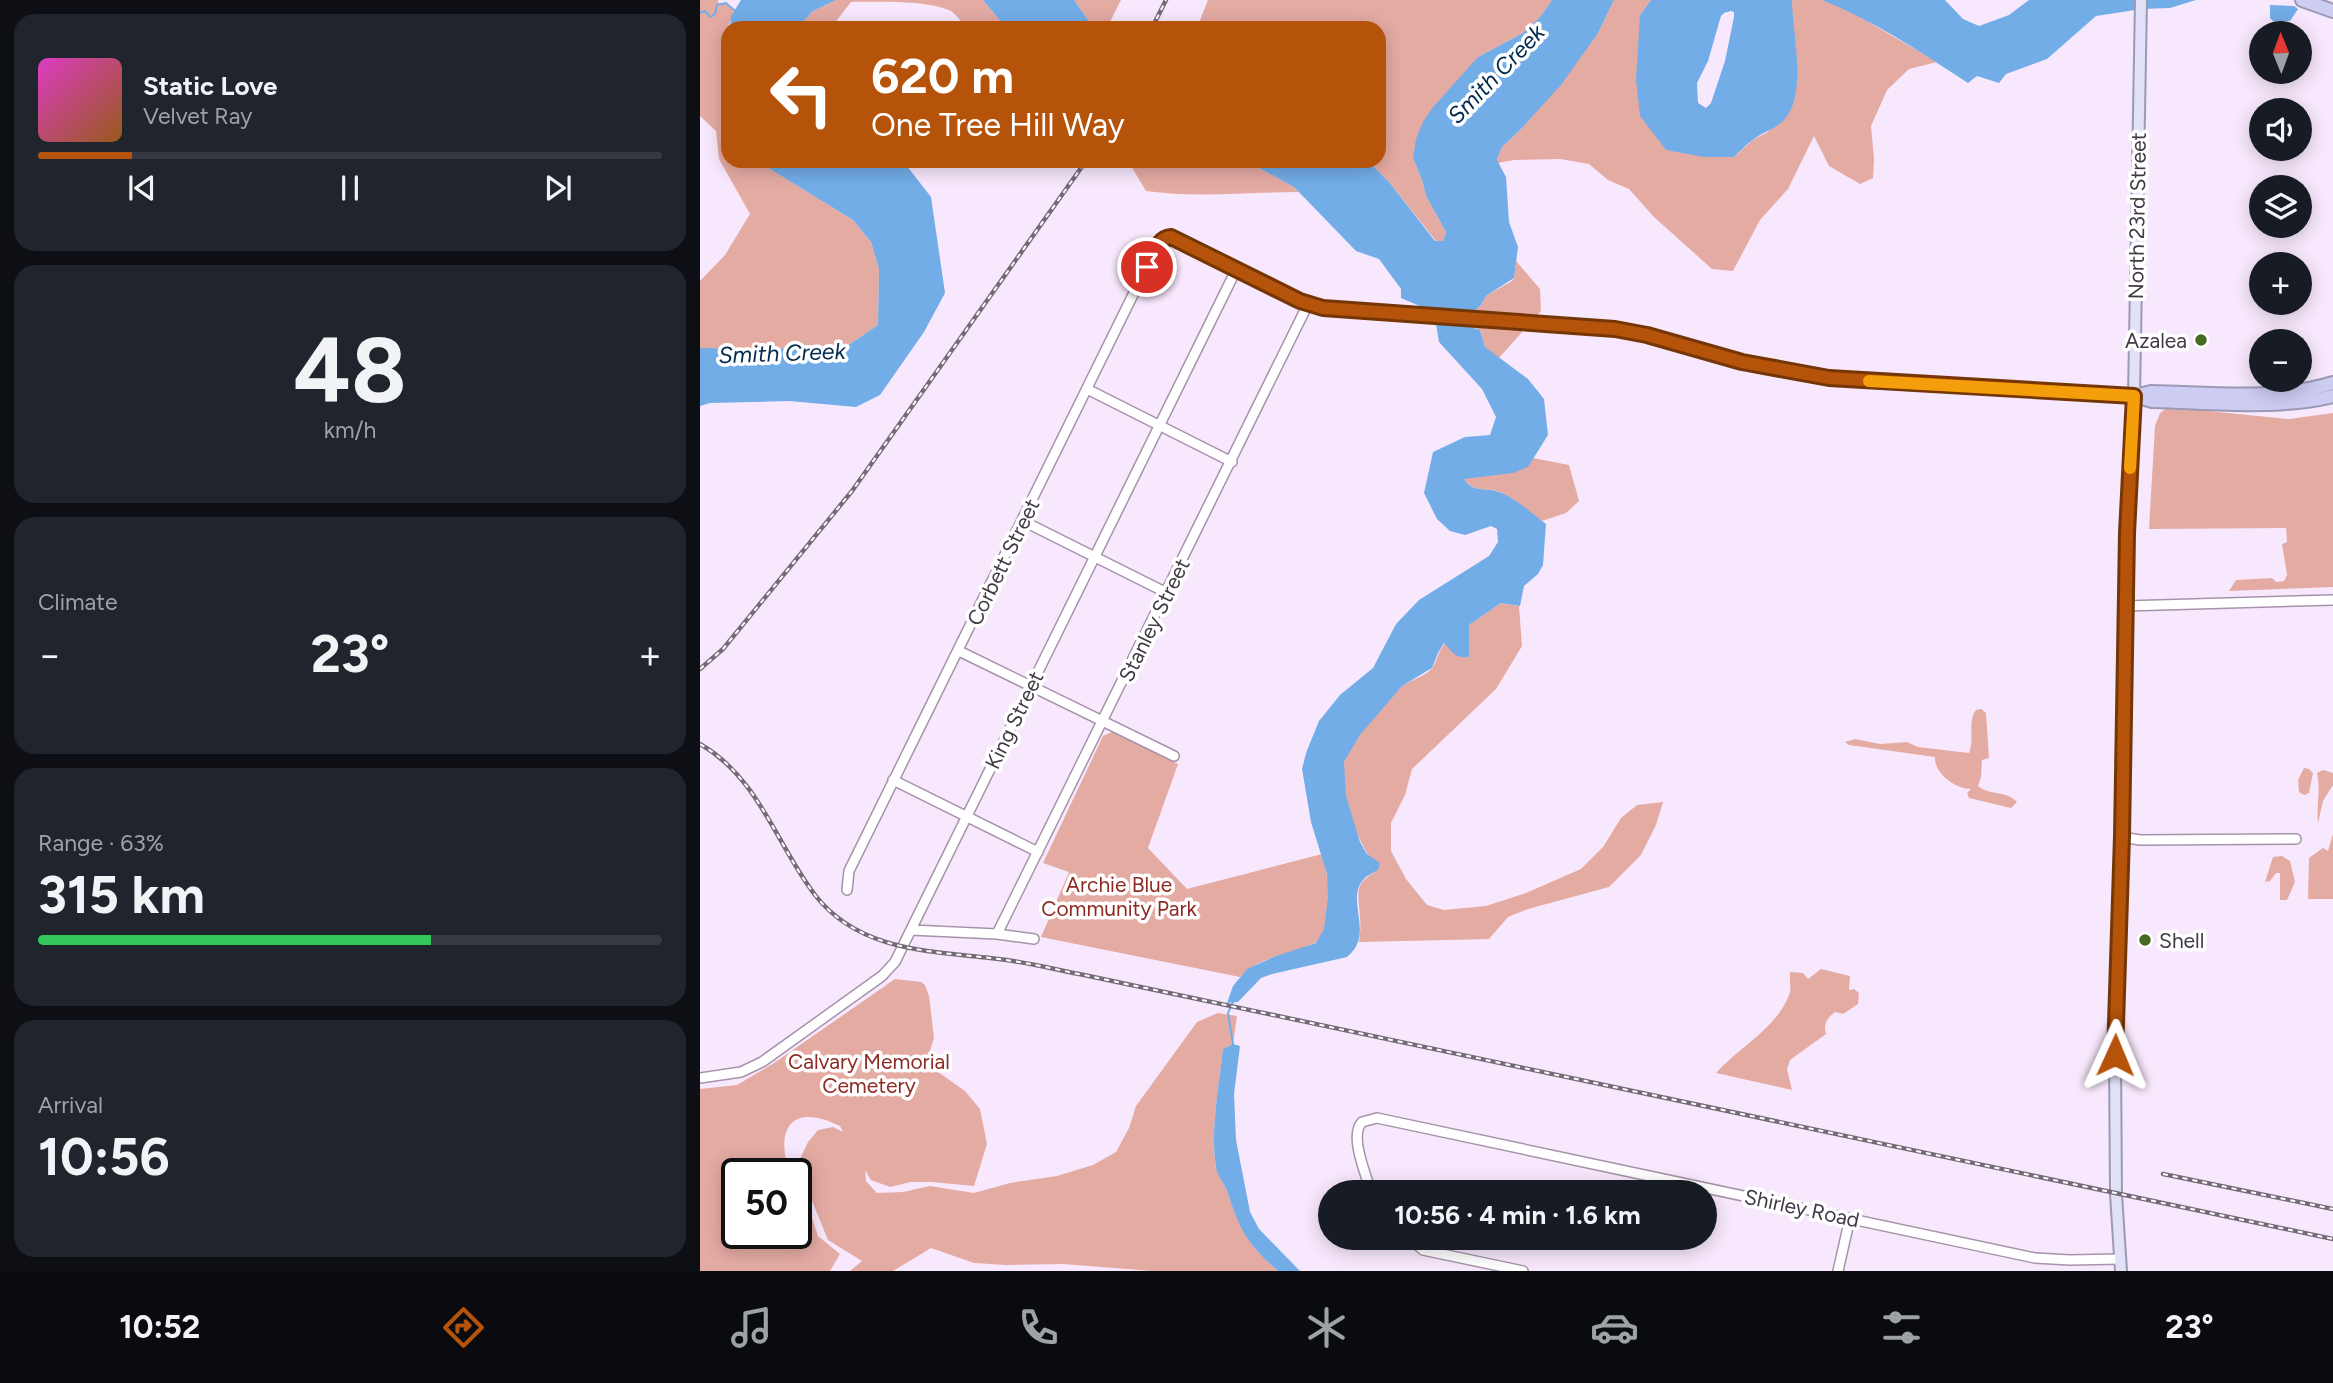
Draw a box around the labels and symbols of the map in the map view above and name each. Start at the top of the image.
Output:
water label: Smith Creek [1442,18,1551,129]
north arrow [2249,21,2312,84]
street label: North 23rd Street [2123,132,2151,300]
pin [1117,237,1177,297]
place label: Azalea [2125,328,2187,353]
marker: Azalea [2193,332,2209,348]
water label: Smith Creek [718,337,847,369]
street label: Corbett Street [962,494,1045,630]
street label: Stanley Street [1113,554,1195,686]
street label: King Street [980,667,1048,773]
park label: Archie Blue Community Park [1041,872,1198,921]
place label: Shell [2159,928,2204,953]
marker: Shell [2137,932,2153,948]
position arrow [2078,1018,2152,1092]
park label: Calvary Memorial Cemetery [788,1049,950,1098]
speed limit sign: 50 [721,1158,812,1249]
street label: Shirley Road [1742,1184,1862,1232]

